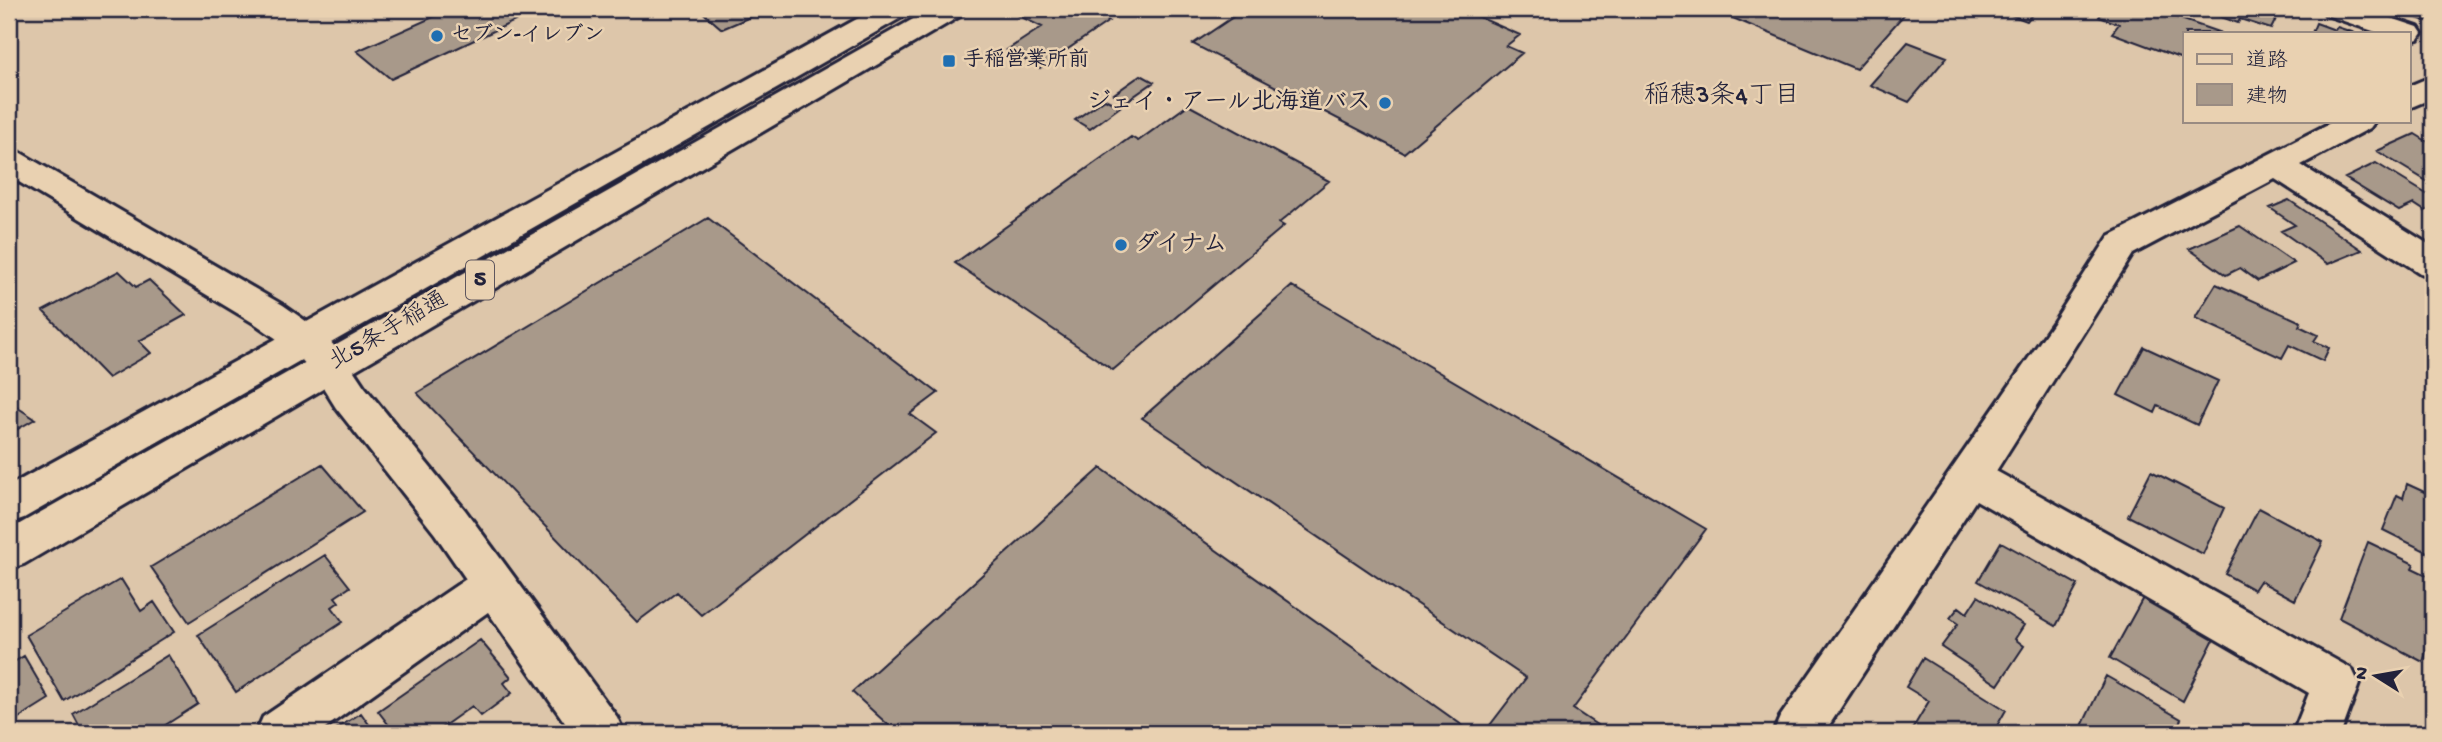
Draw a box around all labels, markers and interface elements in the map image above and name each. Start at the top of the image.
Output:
place label: セブン-イレブン [451,23,605,49]
marker: セブン-イレブン [429,28,445,44]
legend [2183,32,2410,122]
place label: 手稲営業所前 [963,47,1089,74]
text: 道路 [2246,49,2288,75]
marker: 手稲営業所前 [941,53,957,69]
district label: 稲穂3条4丁目 [1644,81,1800,113]
text: 建物 [2246,85,2288,111]
place label: ジェイ・アール北海道バス [1087,88,1371,118]
marker: ジェイ・アール北海道バス [1377,95,1393,111]
place label: ダイナム [1135,230,1227,260]
marker: ダイナム [1113,237,1129,253]
road number: 5 [466,260,494,300]
street label: 北5条手稲通 [324,286,454,378]
north arrow [2340,640,2410,710]
text: N [2350,665,2375,682]

